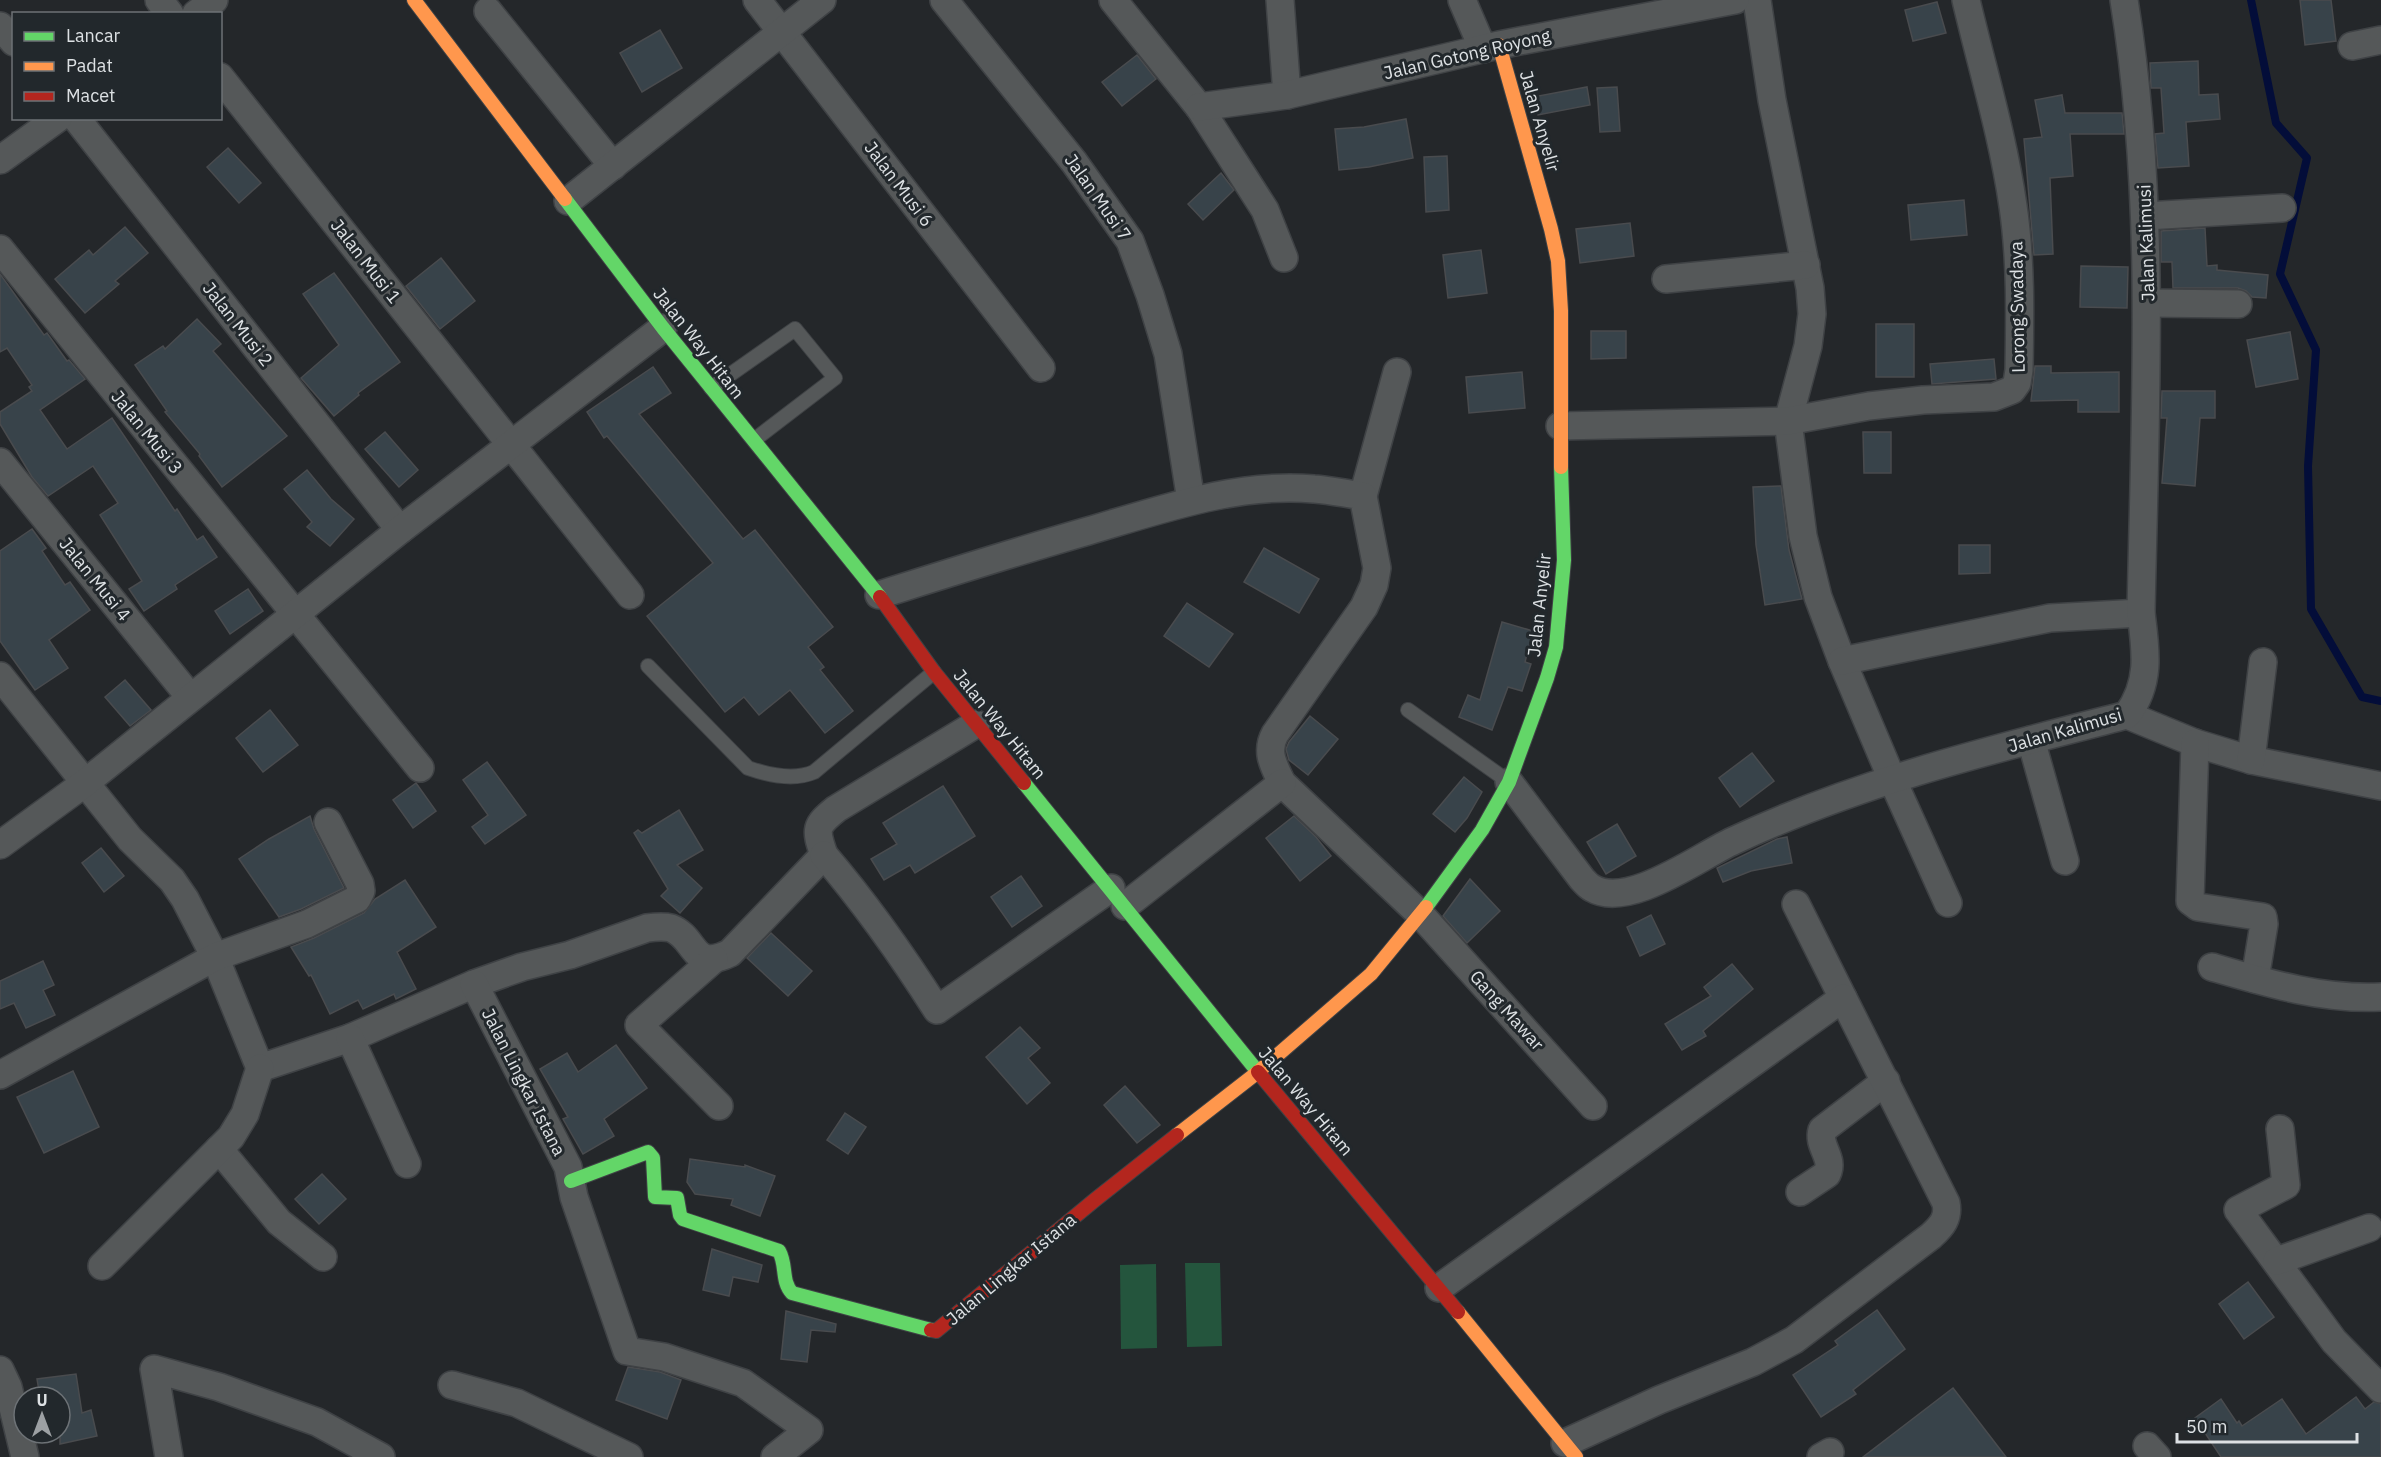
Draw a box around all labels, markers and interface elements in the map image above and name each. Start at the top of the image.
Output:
legend [12,12,222,120]
street label: Jalan Gotong Royong [1381,23,1553,84]
text: Lancar [66,24,121,47]
text: Padat [66,54,113,77]
street label: Jalan Anyelir [1515,68,1566,175]
text: Macet [66,84,115,107]
street label: Jalan Musi 6 [859,137,939,231]
street label: Jalan Musi 7 [1060,149,1136,245]
street label: Jalan Kalimusi [2132,184,2160,302]
street label: Jalan Musi 1 [326,214,406,308]
street label: Lorong Swadaya [2004,241,2030,373]
street label: Jalan Musi 2 [198,277,278,371]
street label: Jalan Way Hitam [648,283,750,403]
street label: Jalan Musi 3 [106,386,188,478]
street label: Jalan Musi 4 [54,533,136,626]
street label: Jalan Anyelir [1522,552,1556,658]
street label: Jalan Way Hitam [949,664,1051,784]
street label: Jalan Kalimusi [2006,703,2124,757]
street label: Gang Mawar [1465,965,1549,1055]
street label: Jalan Lingkar Istana [477,1004,571,1160]
street label: Jalan Way Hitam [1254,1042,1358,1160]
street label: Jalan Lingkar Istana [941,1208,1081,1330]
north arrow [12,1385,72,1445]
text: U [36,1390,48,1410]
scale bar [2177,1406,2357,1444]
text: 50 m [2186,1415,2228,1438]

